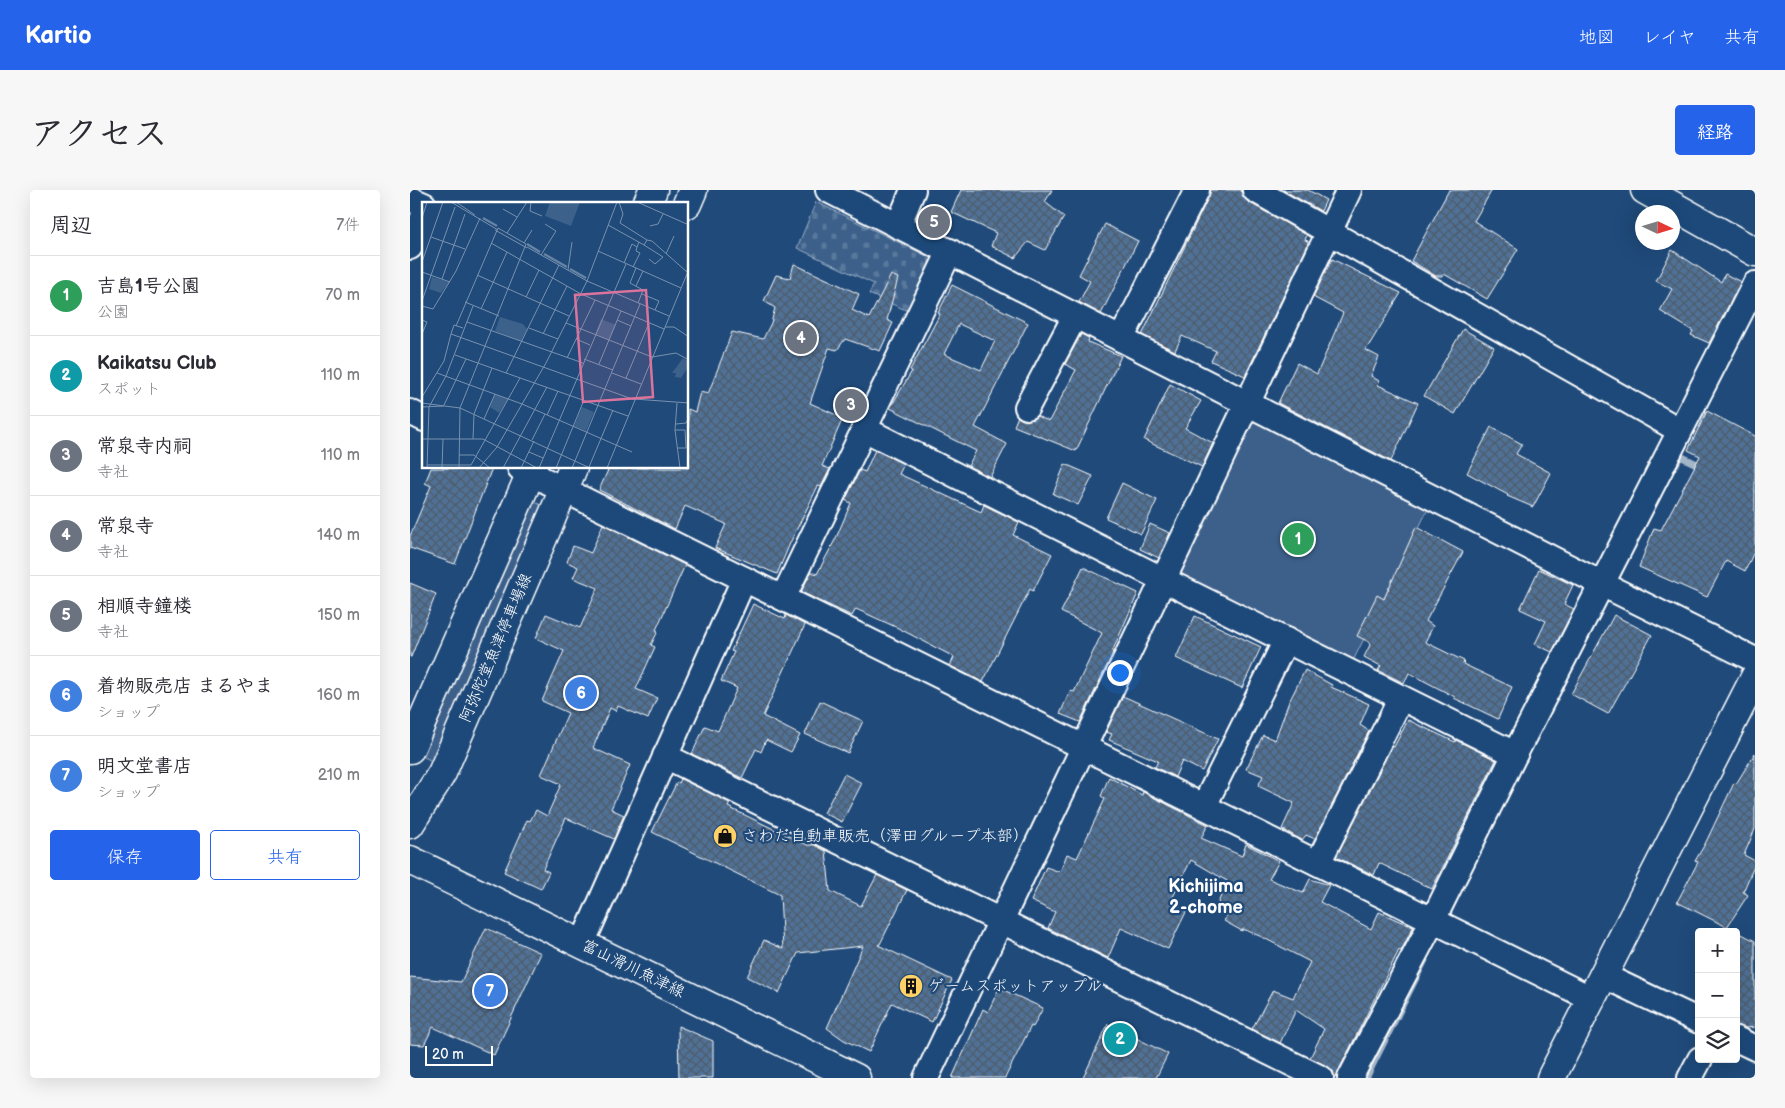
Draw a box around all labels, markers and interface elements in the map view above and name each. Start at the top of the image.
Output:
text: Kartio [25,21,92,50]
text: 地図 [1579,27,1615,48]
text: レイヤ [1643,27,1696,48]
text: 共有 [1724,27,1760,48]
button: 経路 [1675,105,1755,155]
text: アクセス [30,113,168,156]
inset map [422,202,689,469]
pin: 5 [918,203,950,241]
north arrow [1635,205,1680,250]
text: 周辺 [50,213,92,238]
text: 7件 [336,216,360,235]
text: 吉島1号公園 [97,275,200,298]
text: 1 [63,286,69,305]
text: 70 m [325,286,360,305]
text: 公園 [97,303,129,322]
pin: 4 [785,319,817,357]
text: Kaikatsu Club [97,352,217,375]
text: 2 [61,366,71,385]
text: 110 m [321,366,360,385]
text: スポット [97,380,161,399]
pin: 3 [835,386,867,424]
text: 常泉寺内祠 [97,435,192,458]
text: 3 [61,446,71,465]
text: 110 m [321,446,360,465]
text: 寺社 [97,463,129,482]
text: 常泉寺 [97,515,154,538]
pin: 1 [1282,520,1314,558]
text: 4 [61,526,71,545]
text: 140 m [317,526,360,545]
text: 寺社 [97,543,129,562]
street label: 阿弥陀堂魚津停車場線 [456,571,536,725]
text: 相順寺鐘楼 [97,595,192,618]
text: 5 [61,606,71,625]
text: 150 m [318,606,360,625]
text: 寺社 [97,623,129,642]
your location [1107,660,1133,686]
pin: 6 [565,674,597,712]
text: 着物販売店 まるやま [97,675,274,698]
text: 6 [61,686,71,705]
text: 160 m [317,686,360,705]
text: ショップ [97,703,160,722]
text: 明文堂書店 [97,755,192,778]
text: 7 [62,766,70,785]
text: 210 m [318,766,360,785]
text: ショップ [97,783,160,802]
shop icon: さわだ自動車販売（澤田グループ本部） [712,823,738,849]
place label: さわだ自動車販売（澤田グループ本部） [742,827,1029,846]
button: 保存 [50,830,200,880]
button: 共有 [210,830,360,880]
district label: Kichijima 2-chome [1168,876,1244,918]
map controls [1695,928,1740,1063]
button: + [1695,928,1740,973]
street label: 富山滑川魚津線 [578,936,688,1002]
pin: 7 [474,972,506,1010]
building icon: ゲームスポットアップル [898,973,924,999]
button: − [1695,973,1740,1018]
place label: ゲームスポットアップル [928,977,1102,996]
button: layers [1695,1018,1740,1063]
pin: 2 [1104,1020,1136,1058]
scale bar [425,1043,492,1066]
text: 20 m [432,1046,464,1063]

